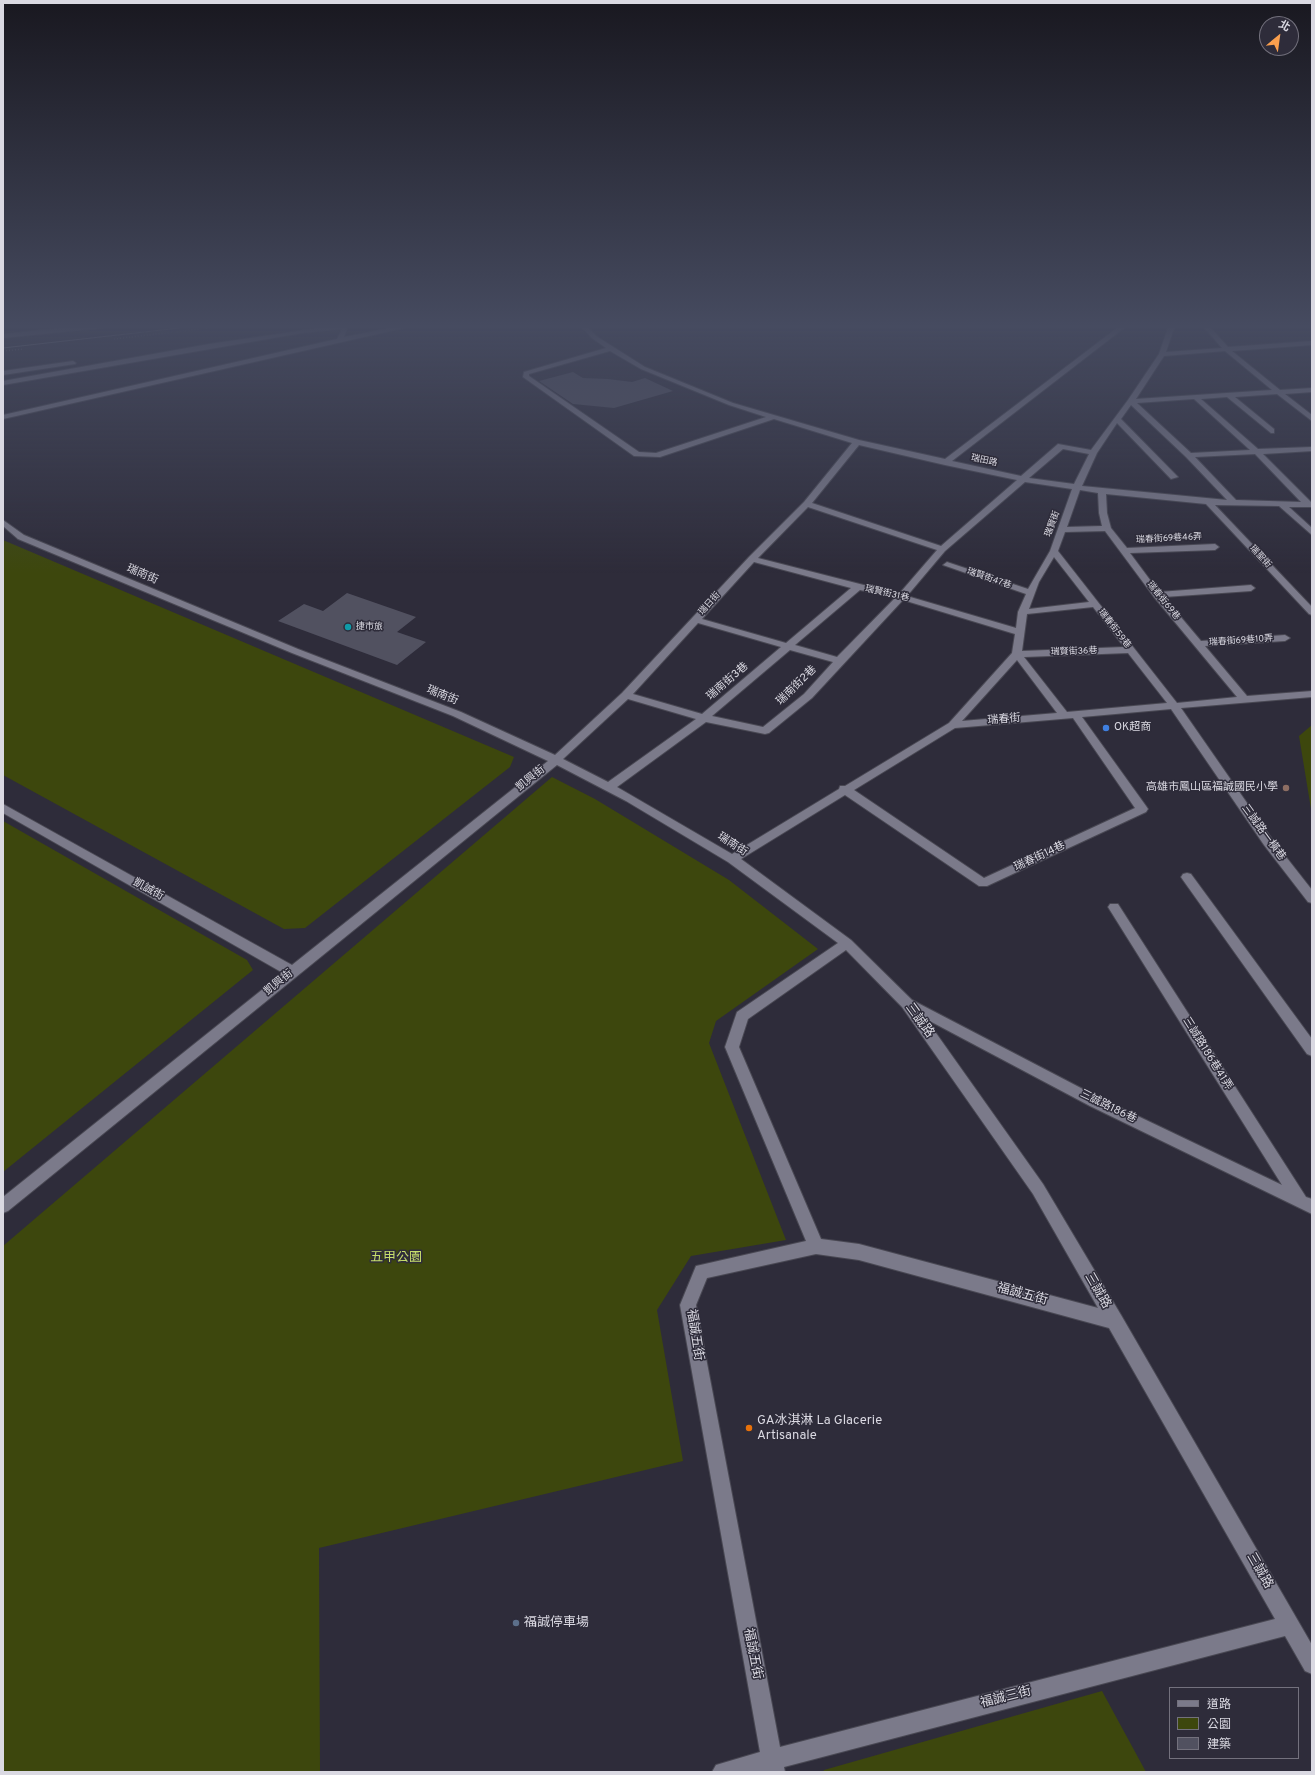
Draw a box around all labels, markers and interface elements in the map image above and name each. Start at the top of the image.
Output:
north arrow [1259,16,1299,56]
text: 北 [1276,18,1293,35]
street label: 瑞田路 [970,453,998,469]
street label: 瑞賢街 [1043,509,1063,539]
street label: 瑞春街69巷46弄 [1136,532,1202,546]
street label: 瑞聖街 [1247,543,1273,571]
street label: 瑞南街 [124,562,160,588]
street label: 瑞賢街47巷 [965,566,1013,592]
street label: 瑞春街69巷 [1144,580,1182,622]
street label: 瑞賢街31巷 [864,584,910,604]
street label: 瑞日街 [697,590,723,618]
street label: 瑞春街59巷 [1095,607,1133,651]
marker: 捷市旅 [343,622,353,632]
place label: 捷市旅 [356,622,383,632]
street label: 瑞春街69巷10弄 [1208,633,1274,649]
street label: 瑞賢街36巷 [1050,646,1098,658]
street label: 瑞南街3巷 [705,660,751,704]
street label: 瑞南街2巷 [774,664,820,708]
street label: 瑞南街 [424,684,460,708]
street label: 瑞春街 [987,712,1021,728]
place label: OK超商 [1114,721,1151,735]
marker: OK超商 [1101,723,1111,733]
street label: 凱興街 [514,763,548,795]
place label: 高雄市鳳山區福誠國民小學 [1146,781,1278,795]
marker: 高雄市鳳山區福誠國民小學 [1281,783,1291,793]
street label: 三誠路一橫巷 [1238,802,1288,864]
street label: 瑞南街 [715,830,749,860]
street label: 瑞春街14巷 [1012,839,1068,875]
street label: 凱誠街 [130,876,166,904]
street label: 凱興街 [262,967,296,999]
street label: 三誠路 [901,1001,937,1041]
street label: 三誠路186巷41弄 [1179,1015,1235,1093]
street label: 三誠路186巷 [1078,1088,1138,1126]
park label: 五甲公園 [370,1250,422,1266]
street label: 三誠路 [1080,1270,1114,1312]
street label: 福誠五街 [995,1281,1049,1309]
street label: 福誠五街 [682,1308,706,1362]
place label: GA冰淇淋 La Glacerie Artisanale [757,1413,882,1444]
marker: GA冰淇淋 La Glacerie Artisanale [744,1423,754,1433]
street label: 三誠路 [1242,1550,1276,1592]
place label: 福誠停車場 [524,1615,589,1631]
marker: 福誠停車場 [511,1618,521,1628]
street label: 福誠五街 [739,1627,765,1681]
street label: 福誠三街 [979,1684,1033,1712]
legend [1169,1687,1299,1759]
text: 道路 [1207,1697,1231,1713]
text: 公園 [1207,1717,1231,1733]
text: 建築 [1207,1737,1231,1753]

